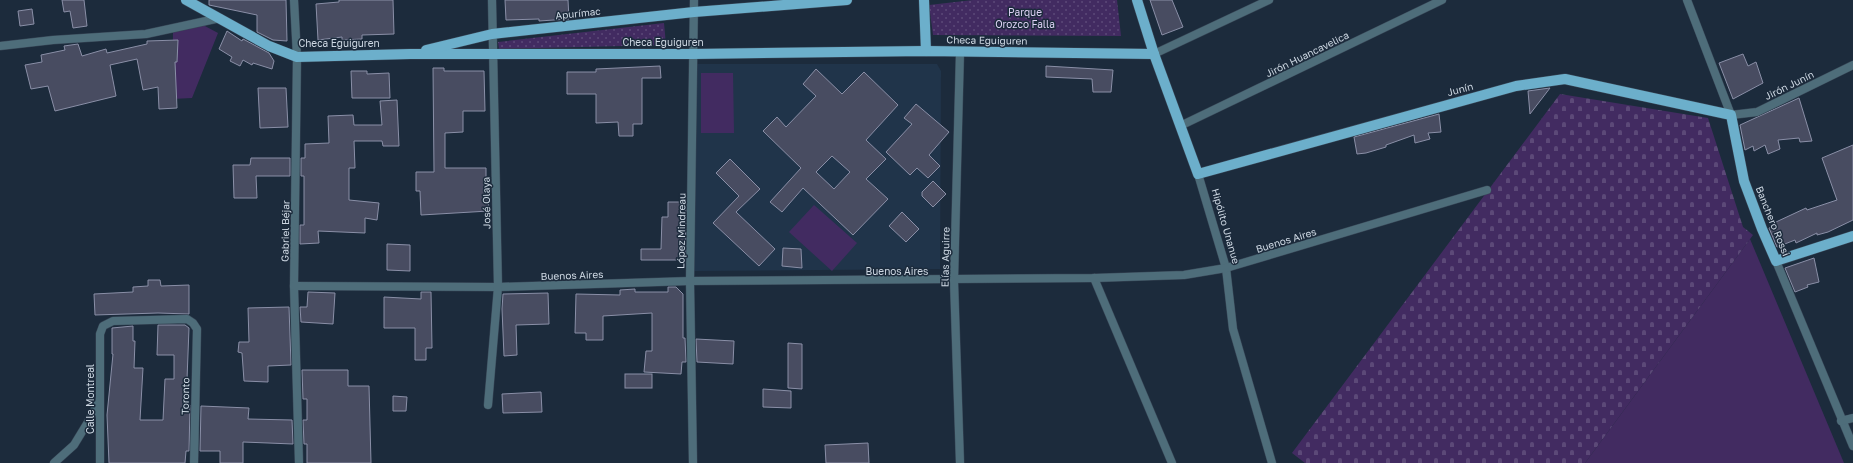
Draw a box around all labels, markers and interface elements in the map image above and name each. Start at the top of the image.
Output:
street label: Apurímac [555,5,602,21]
park label: Parque Orozco Falla [995,6,1055,30]
street label: Jirón Huancavelica [1263,29,1351,79]
street label: Checa Eguiguren [946,33,1028,47]
street label: Checa Eguiguren [622,36,704,48]
street label: Checa Eguiguren [298,37,380,49]
street label: Jirón Junín [1762,68,1816,102]
street label: Junín [1446,80,1474,98]
street label: José Olaya [480,177,492,229]
street label: Banchero Rossi [1754,184,1792,258]
street label: Hipólito Unanue [1209,187,1243,265]
street label: López Mindreau [674,193,688,269]
street label: Gabriel Béjar [278,200,292,262]
street label: Buenos Aires [1254,225,1318,255]
street label: Elías Aguirre [938,227,952,287]
street label: Buenos Aires [866,265,928,277]
street label: Buenos Aires [540,268,604,282]
street label: Calle Montreal [84,364,96,434]
street label: Toronto [179,377,191,415]

